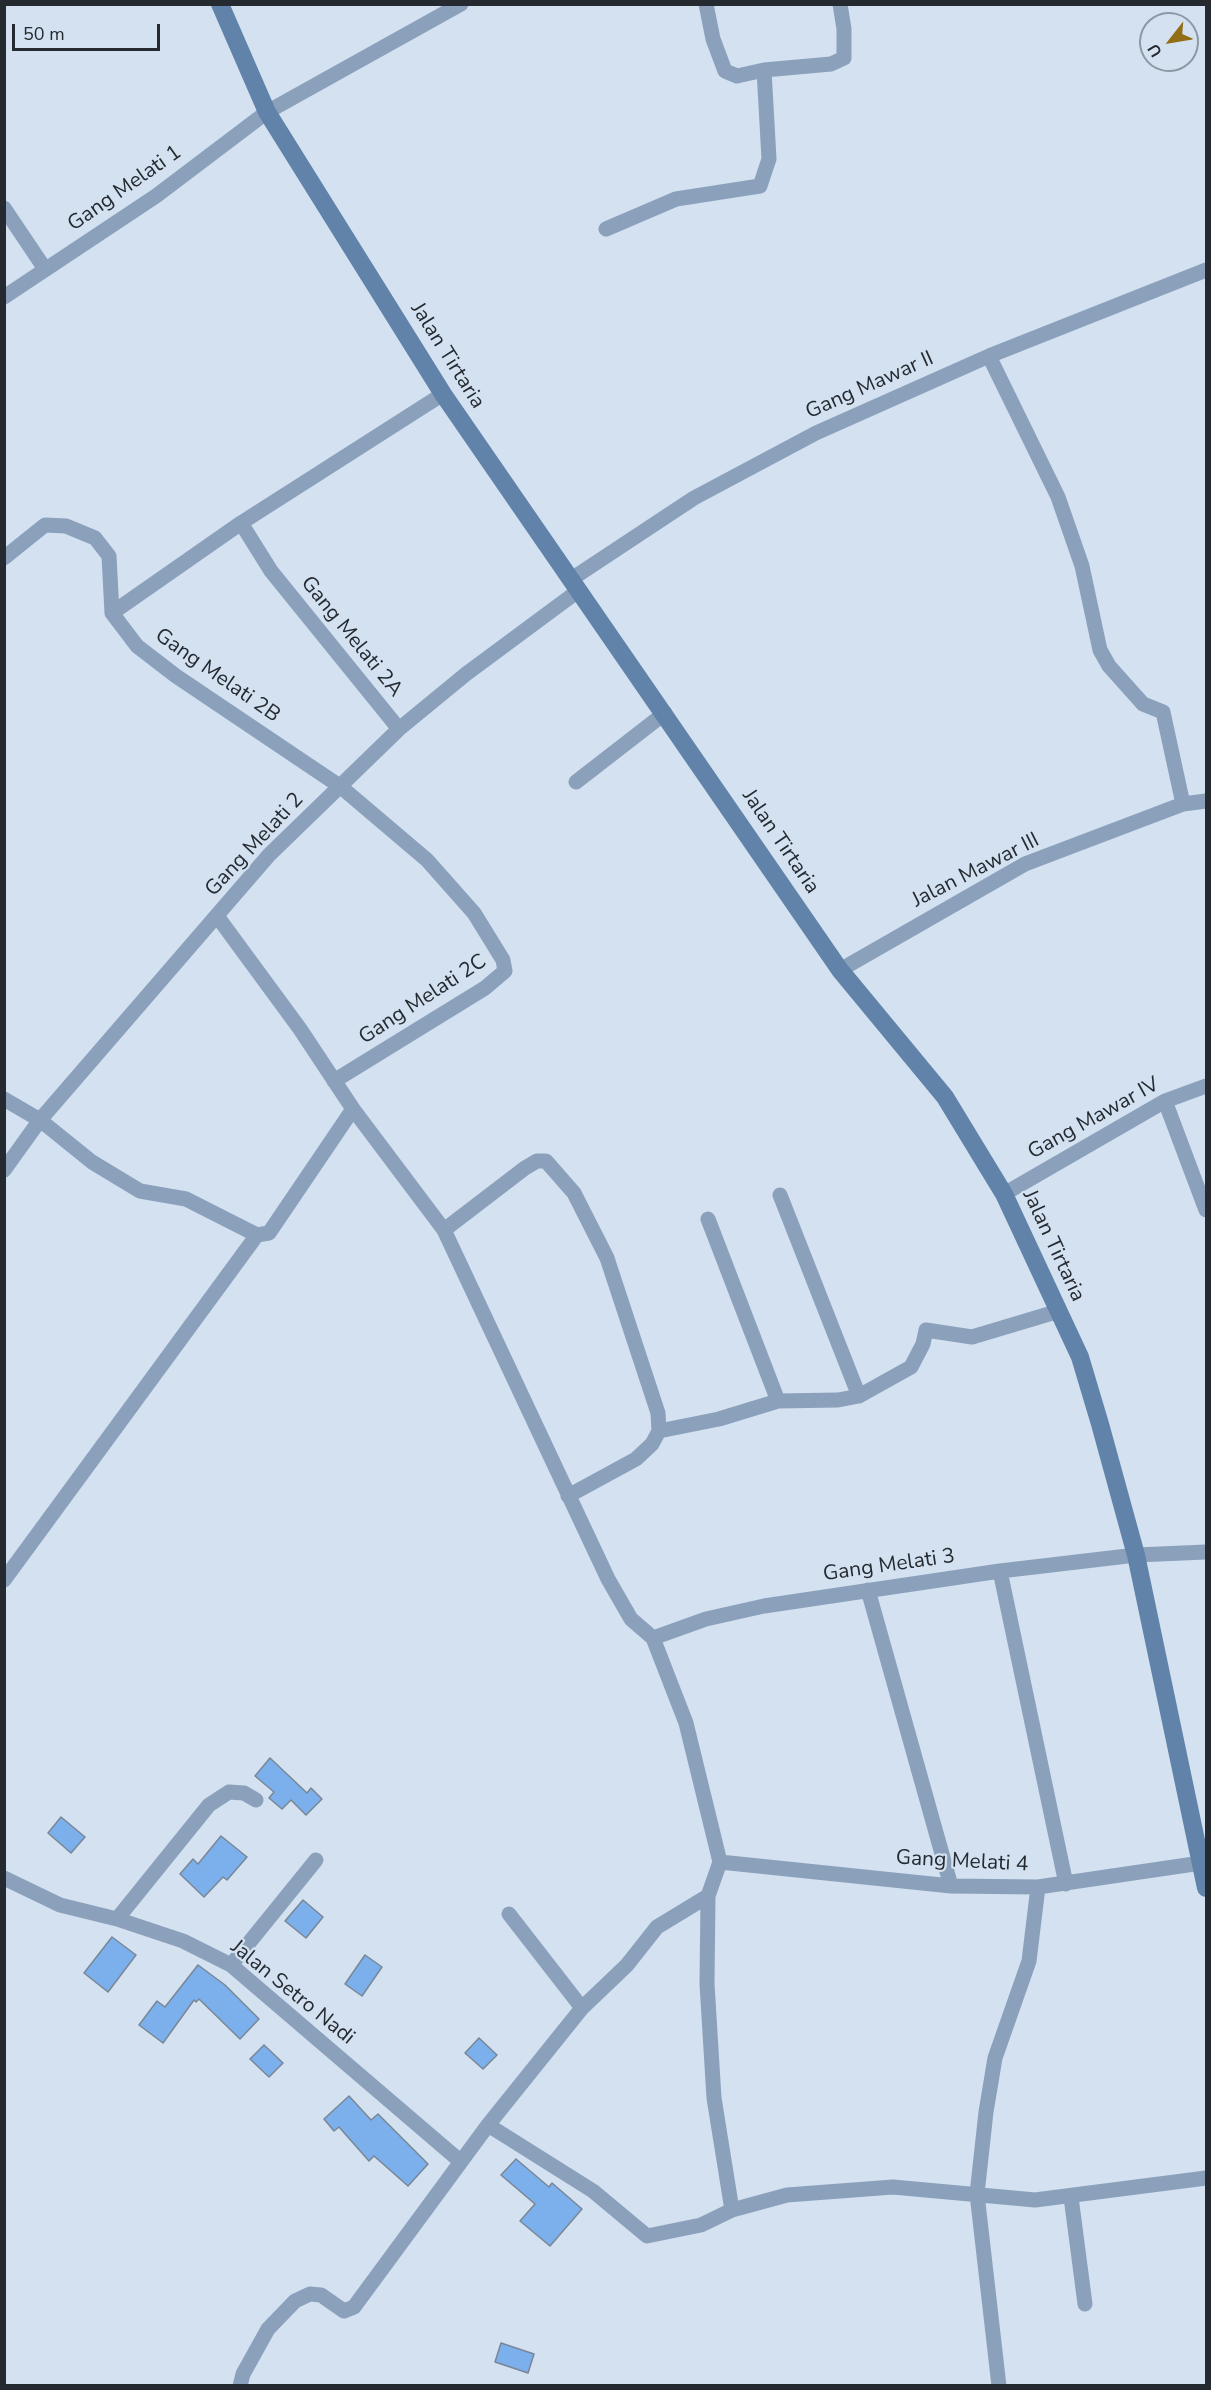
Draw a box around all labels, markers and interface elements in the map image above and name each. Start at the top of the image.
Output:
scale bar [15,12,164,50]
north arrow [1139,12,1199,72]
text: 50 m [23,22,65,46]
text: U [1143,40,1168,61]
street label: Gang Melati 1 [63,141,187,237]
street label: Jalan Tirtaria [404,298,490,414]
street label: Gang Mawar II [802,347,938,425]
street label: Gang Melati 2A [295,572,407,702]
street label: Gang Melati 2B [150,624,284,728]
street label: Jalan Tirtaria [736,785,824,899]
street label: Gang Melati 2 [201,788,309,902]
street label: Jalan Mawar III [908,828,1044,914]
street label: Gang Melati 2C [355,949,491,1051]
street label: Gang Mawar IV [1024,1073,1164,1165]
street label: Jalan Tirtaria [1016,1186,1090,1306]
street label: Gang Melati 3 [822,1544,956,1588]
street label: Gang Melati 4 [895,1846,1029,1878]
street label: Jalan Setro Nadi [225,1935,359,2051]

